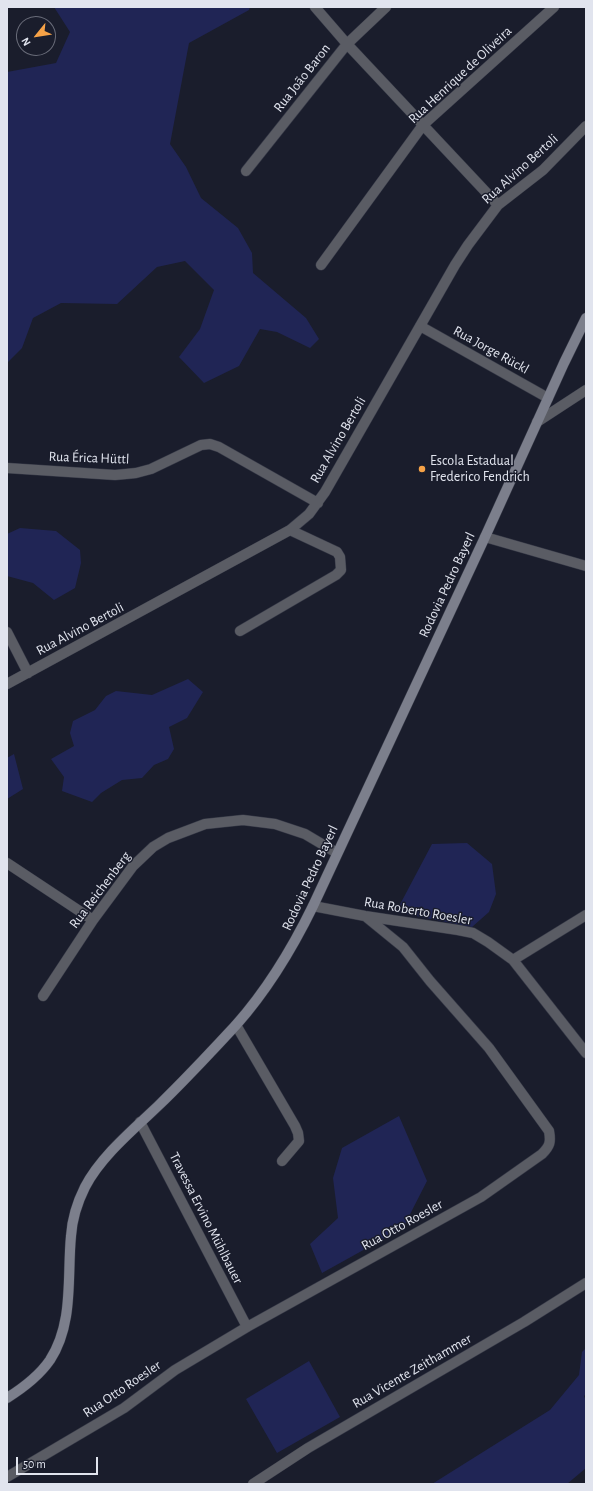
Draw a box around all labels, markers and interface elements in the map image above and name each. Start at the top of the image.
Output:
north arrow [16,16,56,56]
street label: Rua Henrique de Oliveira [405,23,515,127]
text: N [19,36,33,48]
street label: Rua João Baron [270,40,334,116]
street label: Rua Alvino Bertoli [478,130,562,208]
street label: Rua Jorge Rückl [450,322,532,378]
street label: Rua Alvino Bertoli [306,394,370,486]
street label: Rua Érica Hüttl [48,448,130,468]
place label: Escola Estadual Frederico Fendrich [430,453,530,486]
marker: Escola Estadual Frederico Fendrich [417,464,427,474]
street label: Rodovia Pedro Bayerl [415,530,479,640]
street label: Rua Alvino Bertoli [33,599,127,659]
street label: Rodovia Pedro Bayerl [278,823,342,933]
street label: Rua Reichenberg [66,848,134,932]
street label: Rua Roberto Roesler [363,893,473,929]
street label: Travessa Ervino Mühlbauer [166,1149,246,1287]
street label: Rua Otto Roesler [358,1196,446,1254]
street label: Rua Vicente Zeithammer [349,1330,475,1412]
street label: Rua Otto Roesler [80,1357,164,1421]
scale bar [18,1449,100,1475]
text: 50 m [23,1458,46,1470]

